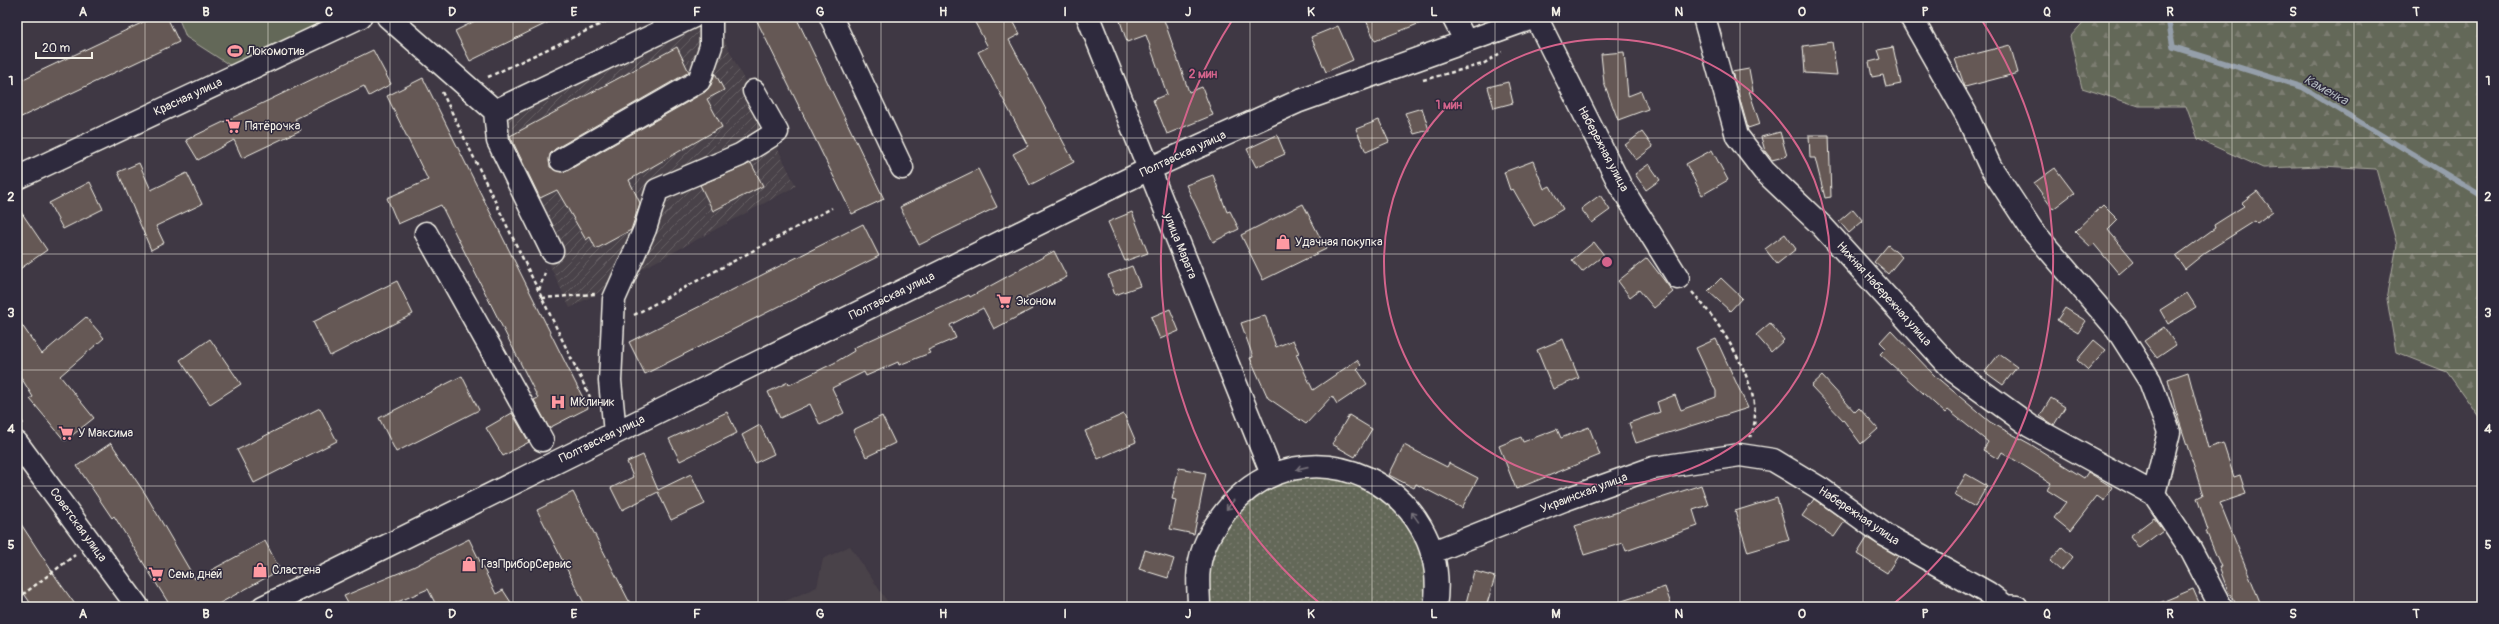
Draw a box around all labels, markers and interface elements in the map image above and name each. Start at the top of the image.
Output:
text: A [79,4,88,20]
text: B [202,4,210,20]
text: C [325,4,333,20]
text: D [448,4,456,20]
text: E [571,4,578,20]
text: F [693,4,701,20]
text: G [816,4,825,20]
text: H [939,4,947,20]
text: I [1063,4,1067,20]
text: J [1185,4,1191,20]
text: K [1307,4,1315,20]
text: L [1430,4,1438,20]
text: M [1551,4,1561,20]
text: N [1675,4,1684,20]
text: O [1798,4,1807,20]
text: P [1921,4,1929,20]
text: Q [2043,4,2051,20]
text: R [2166,4,2174,20]
text: S [2289,4,2297,20]
text: T [2411,4,2420,20]
scale bar [36,34,92,60]
text: 20 m [42,41,71,56]
sports icon: Локомотив [226,42,244,60]
place label: Локомотив [246,44,305,59]
text: 2 мин [1189,67,1217,82]
water label: Каменка [2301,71,2352,109]
text: 1 [8,73,14,89]
text: 1 [2485,73,2491,89]
street label: Красная улица [151,74,225,119]
text: 1 мин [1436,98,1462,113]
street label: Набережная улица [1574,104,1632,195]
supermarket icon: Пятёрочка [224,117,242,135]
place label: Пятёрочка [245,119,301,134]
street label: Полтавская улица [1137,127,1229,181]
text: 2 [7,189,15,205]
text: 2 [2484,189,2492,205]
street label: улица Марата [1160,210,1200,281]
shop icon: Удачная покупка [1274,233,1292,251]
place label: Удачная покупка [1295,235,1383,250]
street label: Нижняя Набережная улица [1833,239,1935,350]
centre of rings [1600,255,1614,269]
street label: Полтавская улица [847,269,938,323]
supermarket icon: Эконом [995,292,1013,310]
place label: Эконом [1016,294,1056,309]
text: 3 [7,305,15,321]
text: 3 [2484,305,2492,321]
hospital icon: МКлиник [549,393,567,411]
place label: МКлиник [570,395,615,410]
street label: Полтавская улица [557,412,648,466]
text: 4 [7,421,15,437]
text: 4 [2484,421,2492,437]
supermarket icon: У Максима [57,424,75,442]
place label: У Максима [78,426,134,441]
one-way arrow [1296,464,1309,472]
street label: Украинская улица [1538,469,1630,516]
street label: Набережная улица [1816,483,1903,549]
street label: Советская улица [46,485,110,565]
one-way arrow [1226,500,1234,511]
one-way arrow [1411,512,1419,523]
text: 5 [7,537,15,553]
text: 5 [2484,537,2492,553]
shop icon: ГазПриборСервис [460,555,478,573]
place label: ГазПриборСервис [481,557,572,572]
shop icon: Сластена [251,561,269,579]
place label: Сластена [272,563,321,578]
supermarket icon: Семь дней [147,565,165,583]
place label: Семь дней [168,567,222,582]
text: A [79,606,88,622]
text: B [202,606,210,622]
text: C [325,606,333,622]
text: D [448,606,456,622]
text: E [571,606,578,622]
text: F [693,606,701,622]
text: G [816,606,825,622]
text: H [939,606,947,622]
text: I [1063,606,1067,622]
text: J [1185,606,1191,622]
text: K [1307,606,1315,622]
text: L [1430,606,1438,622]
text: M [1551,606,1561,622]
text: N [1675,606,1684,622]
text: O [1798,606,1807,622]
text: P [1921,606,1929,622]
text: Q [2043,606,2051,622]
text: R [2166,606,2174,622]
text: S [2289,606,2297,622]
text: T [2411,606,2420,622]

